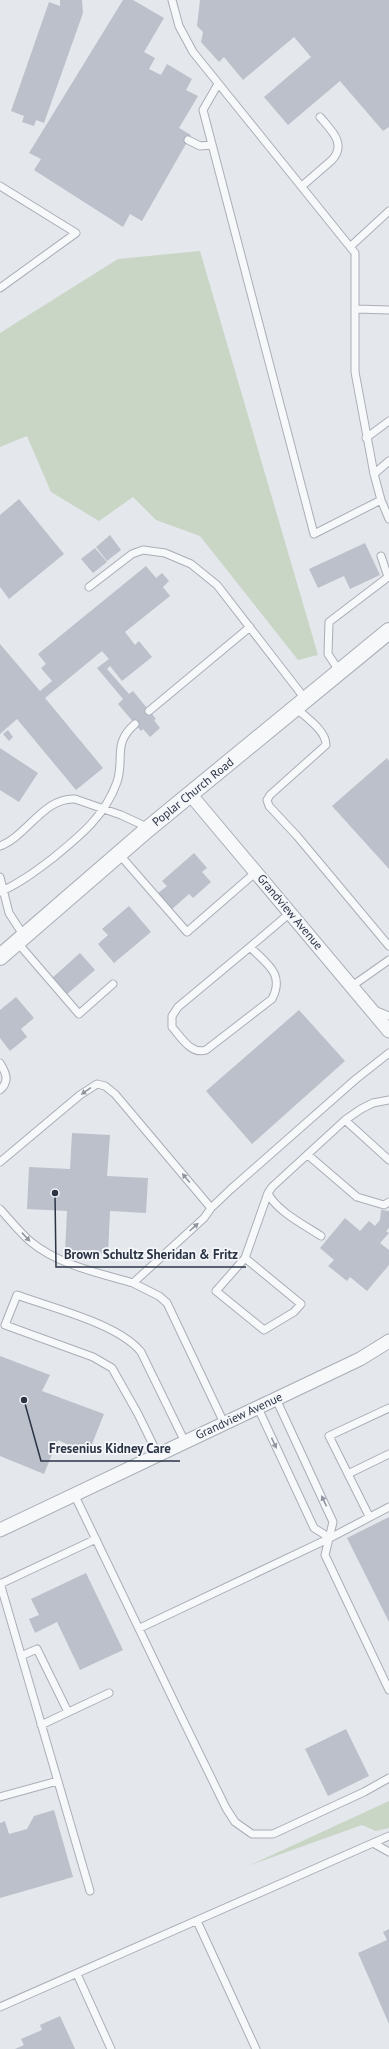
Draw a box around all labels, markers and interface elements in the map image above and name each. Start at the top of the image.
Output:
street label: Poplar Church Road [149,754,236,829]
street label: Grandview Avenue [254,871,326,953]
one-way arrow [80,1087,91,1095]
one-way arrow [181,1173,190,1184]
one-way arrow [189,1223,199,1232]
one-way arrow [22,1232,31,1242]
callout: Brown Schultz Sheridan & Fritz [56,1242,246,1267]
text: Brown Schultz Sheridan & Fritz [64,1246,238,1263]
street label: Grandview Avenue [193,1389,285,1442]
callout: Fresenius Kidney Care [41,1436,180,1461]
one-way arrow [271,1437,277,1449]
text: Fresenius Kidney Care [49,1440,171,1457]
one-way arrow [320,1495,326,1507]

